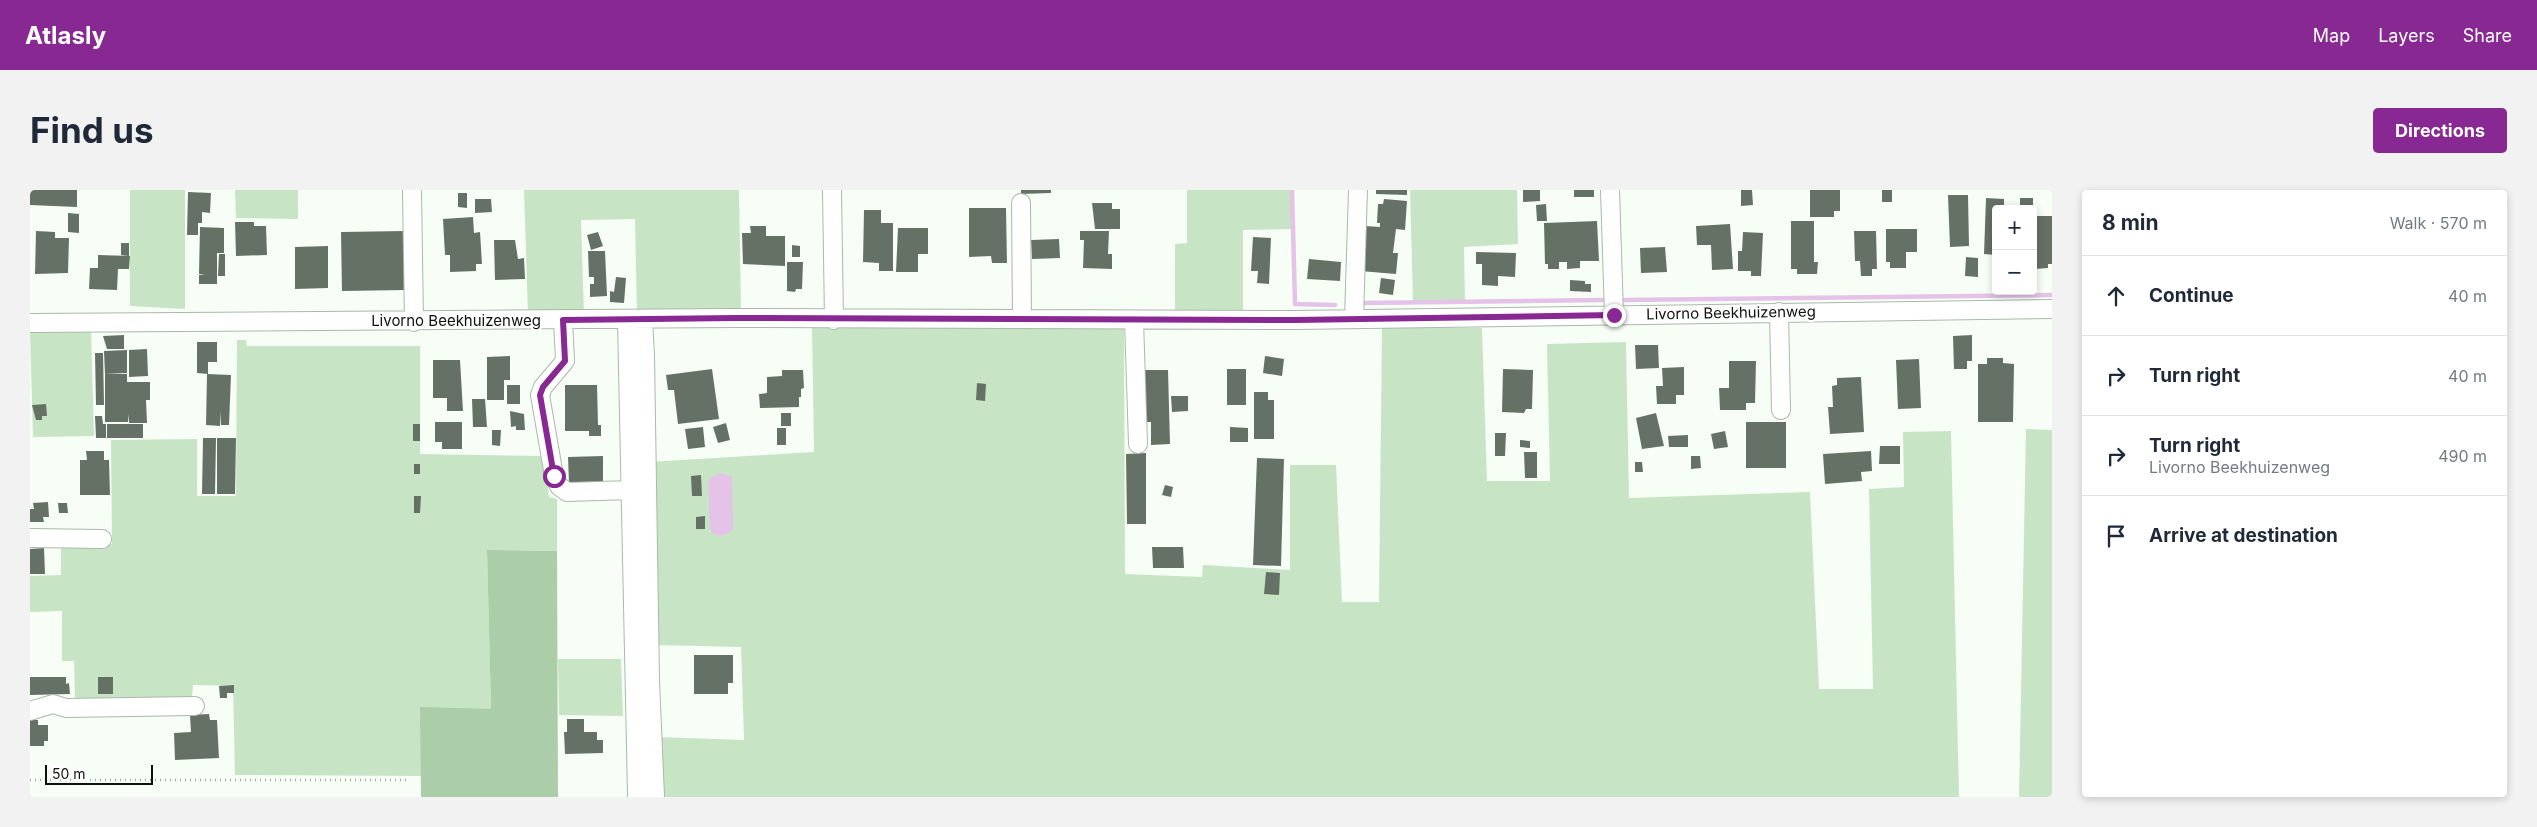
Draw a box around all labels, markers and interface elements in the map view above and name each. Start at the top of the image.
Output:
text: Atlasly [25,21,106,50]
text: Map [2313,25,2350,46]
text: Layers [2378,25,2435,46]
text: Share [2463,25,2512,46]
button: Directions [2373,108,2507,153]
text: Find us [30,109,154,151]
map controls [1992,205,2037,295]
button: + [1992,205,2037,250]
text: 8 min [2102,210,2159,235]
text: Walk · 570 m [2390,213,2487,233]
button: − [1992,250,2037,295]
icon: ahead [2102,282,2130,310]
text: Continue [2149,284,2234,307]
text: 40 m [2448,286,2487,306]
street label: Livorno Beekhuizenweg [1646,302,1816,323]
route end [1603,304,1626,327]
street label: Livorno Beekhuizenweg [371,311,541,330]
icon: right [2102,362,2130,390]
text: Turn right [2149,364,2240,387]
text: 40 m [2448,366,2487,386]
text: Turn right [2149,434,2240,457]
icon: right [2102,442,2130,470]
text: 490 m [2438,446,2487,466]
text: Livorno Beekhuizenweg [2149,457,2330,477]
route start [543,465,566,488]
icon: arrive [2102,522,2130,550]
text: Arrive at destination [2149,524,2338,547]
scale bar [45,762,152,785]
text: 50 m [52,765,86,782]

